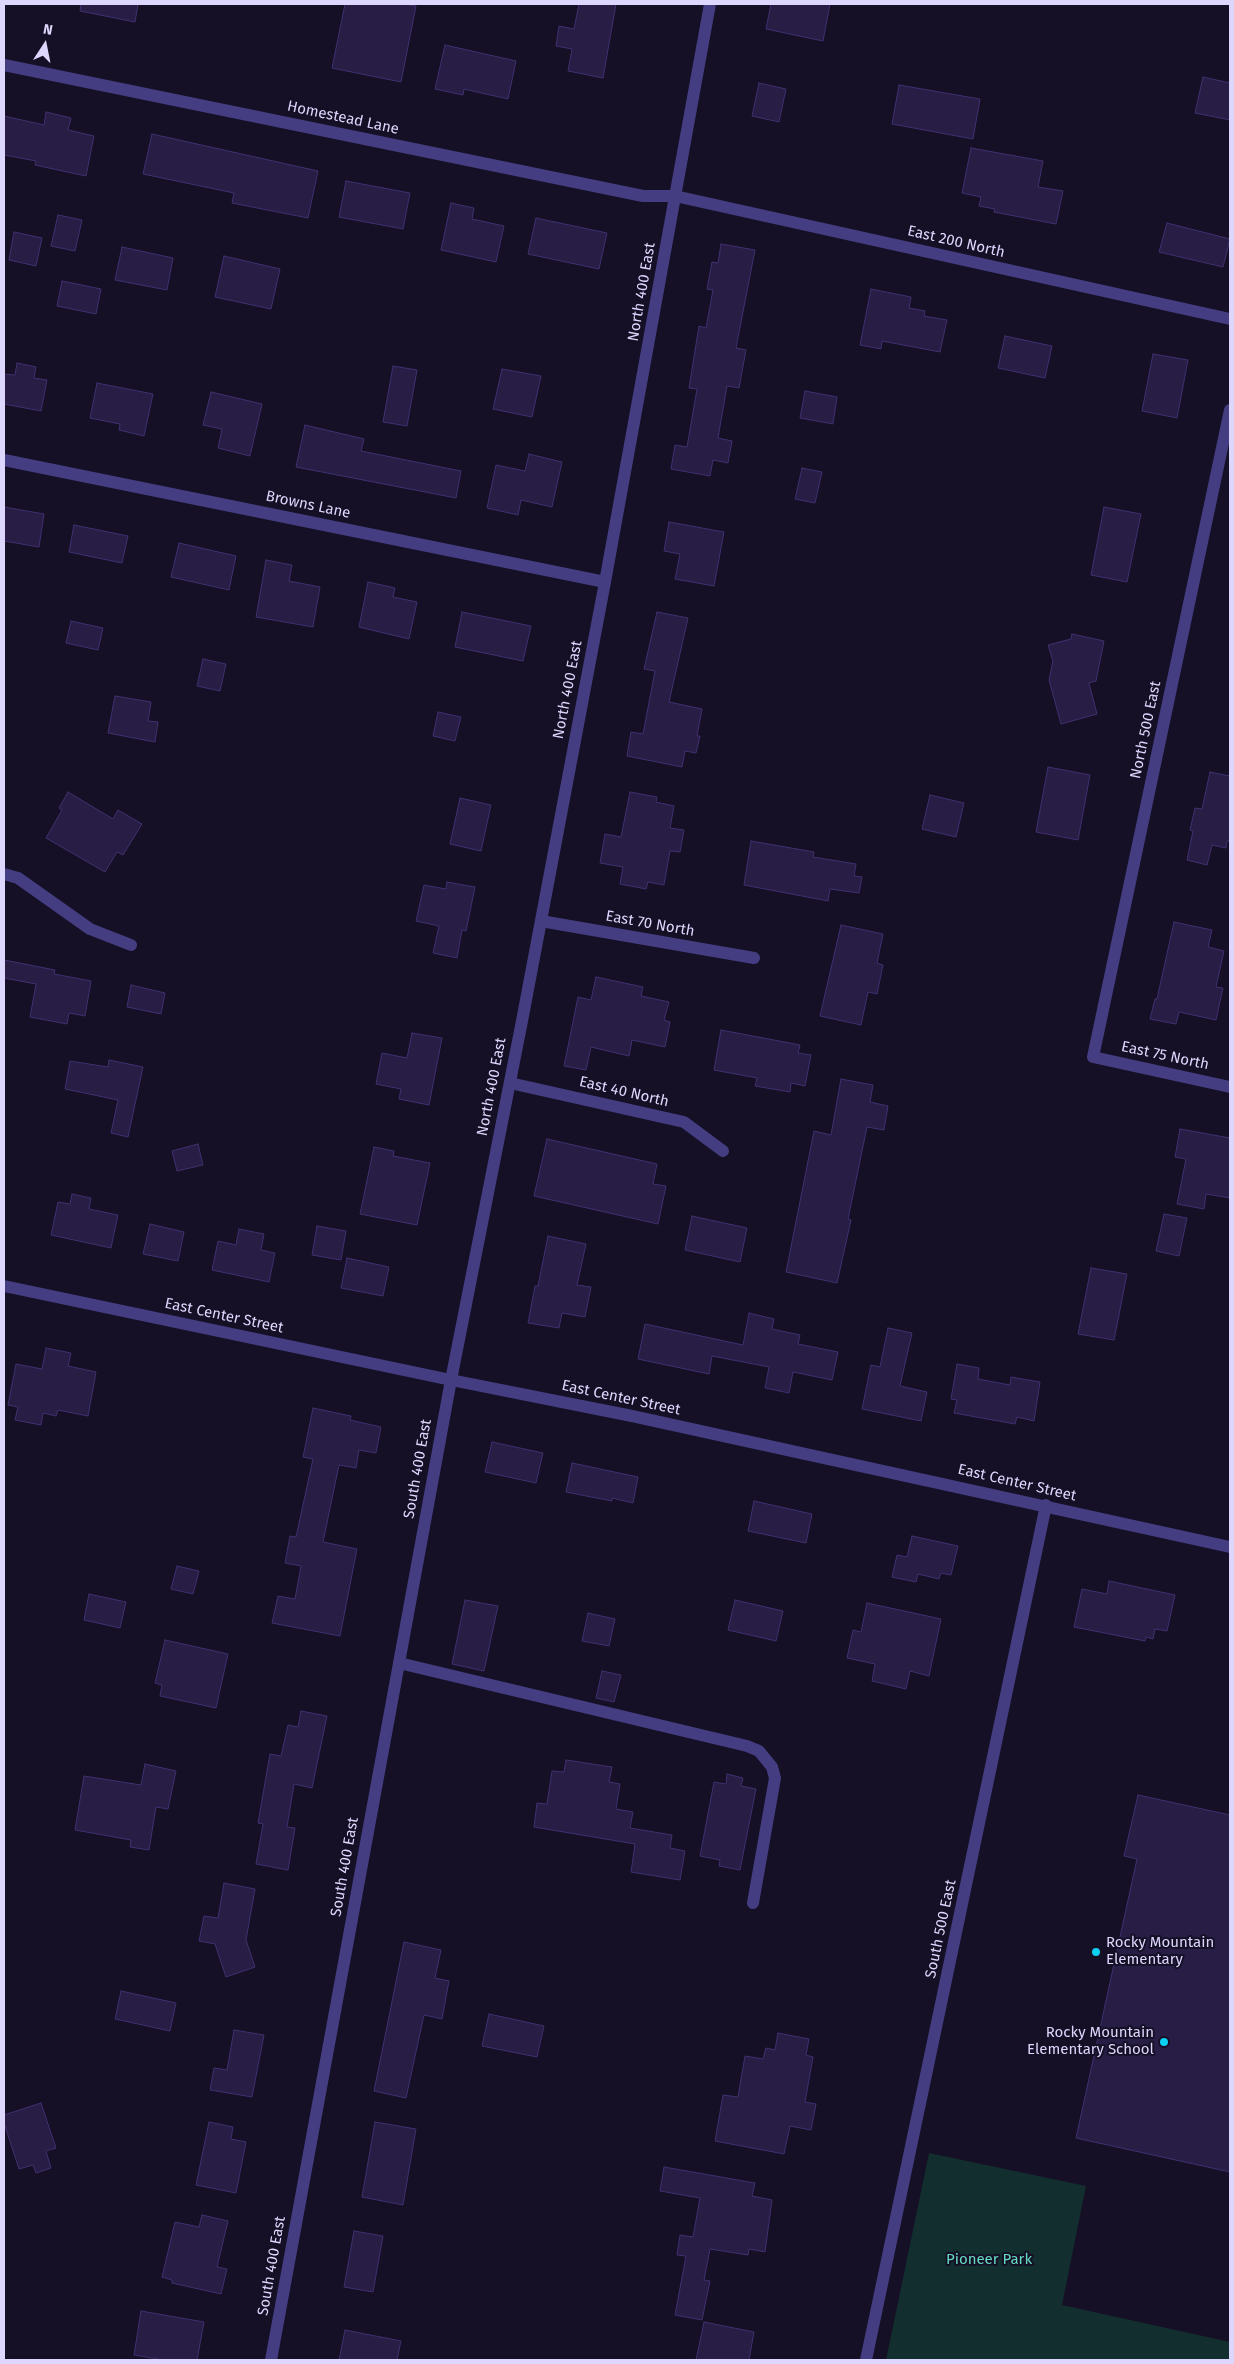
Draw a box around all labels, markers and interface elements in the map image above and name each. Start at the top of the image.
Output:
north arrow [20,20,70,70]
text: N [42,21,54,39]
street label: Homestead Lane [285,97,401,139]
street label: East 200 North [906,222,1006,262]
street label: North 400 East [624,241,660,343]
street label: Browns Lane [264,487,352,523]
street label: North 400 East [550,639,586,741]
street label: North 500 East [1127,679,1165,781]
street label: East 70 North [604,907,696,941]
street label: North 400 East [474,1036,510,1138]
street label: East 75 North [1120,1038,1210,1074]
street label: East 40 North [577,1073,671,1111]
street label: East Center Street [163,1295,285,1337]
street label: East Center Street [560,1377,682,1419]
street label: South 400 East [400,1418,436,1520]
street label: East Center Street [956,1461,1078,1505]
street label: South 400 East [327,1816,363,1918]
street label: South 500 East [922,1878,960,1980]
place label: Rocky Mountain Elementary [1106,1934,1214,1969]
marker: Rocky Mountain Elementary [1090,1946,1102,1958]
place label: Rocky Mountain Elementary School [1027,2024,1154,2059]
marker: Rocky Mountain Elementary School [1158,2036,1170,2048]
street label: South 400 East [254,2215,290,2317]
park label: Pioneer Park [946,2251,1032,2269]

